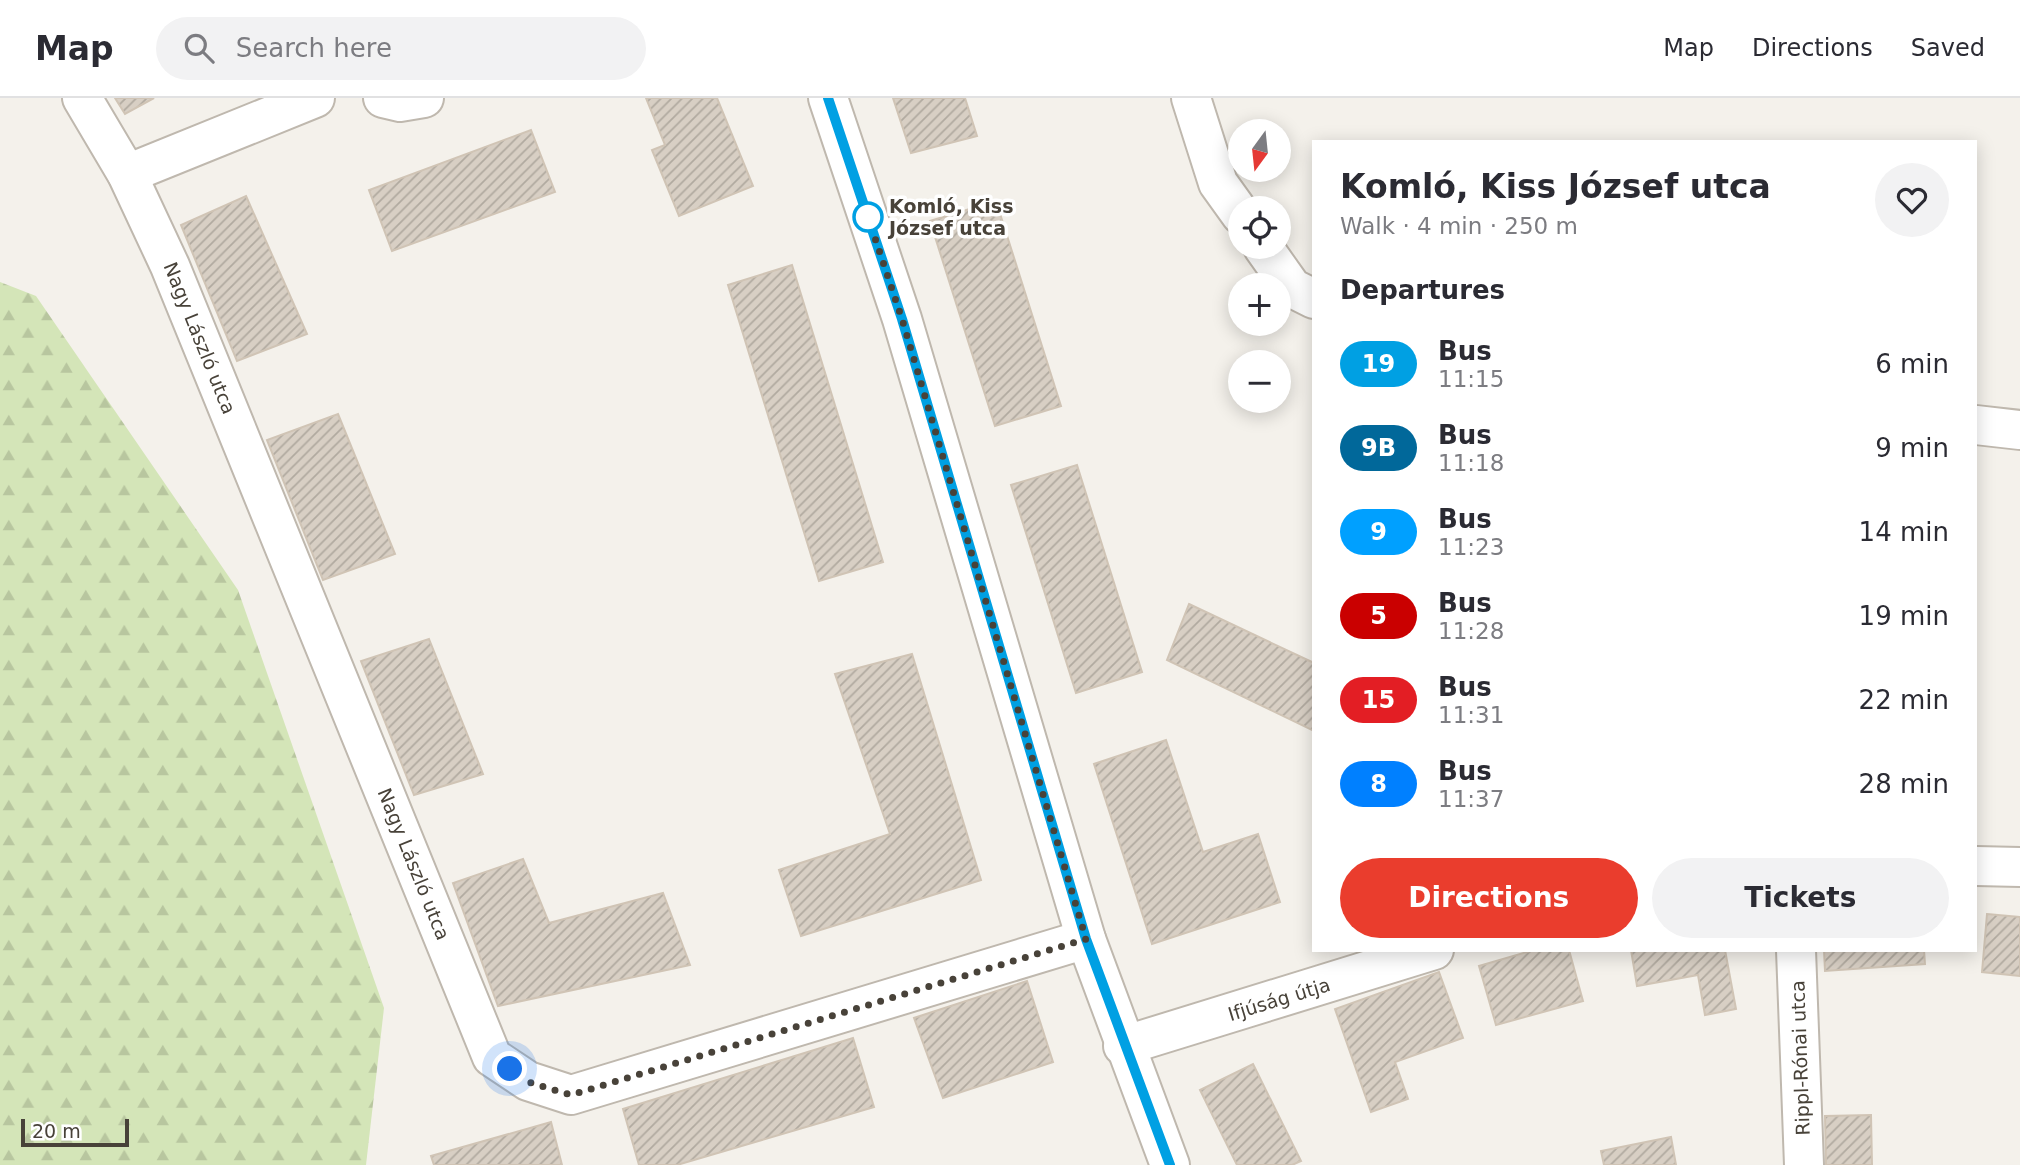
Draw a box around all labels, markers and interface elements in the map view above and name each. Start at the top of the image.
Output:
search box [156,17,646,80]
text: Map [35,29,114,68]
icon: search [180,29,218,67]
text: Search here [236,33,392,63]
text: Map [1663,34,1714,62]
text: Directions [1752,34,1873,62]
text: Saved [1911,34,1985,62]
north arrow [1228,119,1292,182]
map controls [1228,119,1291,413]
button: heart [1875,163,1949,237]
text: Komló, Kiss József utca [1340,167,1771,206]
place label: Komló, Kiss József utca [887,195,1014,239]
button: locate [1228,196,1291,259]
marker: Komló, Kiss József utca [853,202,883,232]
text: Walk · 4 min · 250 m [1340,213,1578,239]
street label: Nagy László utca [159,259,241,417]
button: + [1228,273,1291,336]
text: Departures [1340,275,1505,305]
text: Bus [1438,336,1492,366]
text: 6 min [1875,349,1949,379]
button: − [1228,350,1291,413]
text: 19 [1362,350,1395,378]
text: 11:15 [1438,366,1504,392]
text: Bus [1438,420,1492,450]
text: 9 min [1875,433,1949,463]
text: 9B [1361,434,1396,462]
text: 11:18 [1438,450,1504,476]
text: Bus [1438,504,1492,534]
text: 14 min [1859,517,1949,547]
text: 9 [1370,518,1387,546]
text: 11:23 [1438,534,1504,560]
text: Bus [1438,588,1492,618]
text: 19 min [1859,601,1949,631]
text: 5 [1370,602,1387,630]
text: 11:28 [1438,618,1504,644]
text: Bus [1438,672,1492,702]
text: 22 min [1859,685,1949,715]
text: 15 [1362,686,1395,714]
text: 11:31 [1438,702,1504,728]
text: Bus [1438,756,1492,786]
text: 28 min [1859,769,1949,799]
text: 8 [1370,770,1387,798]
street label: Nagy László utca [373,785,455,943]
text: 11:37 [1438,786,1504,812]
button: Directions [1340,858,1638,938]
button: Tickets [1652,858,1949,938]
street label: Ifjúság útja [1225,973,1333,1025]
street label: Rippl-Rónai utca [1786,980,1814,1136]
your location [492,1051,527,1086]
scale bar [21,1116,130,1148]
text: 20 m [32,1120,81,1142]

